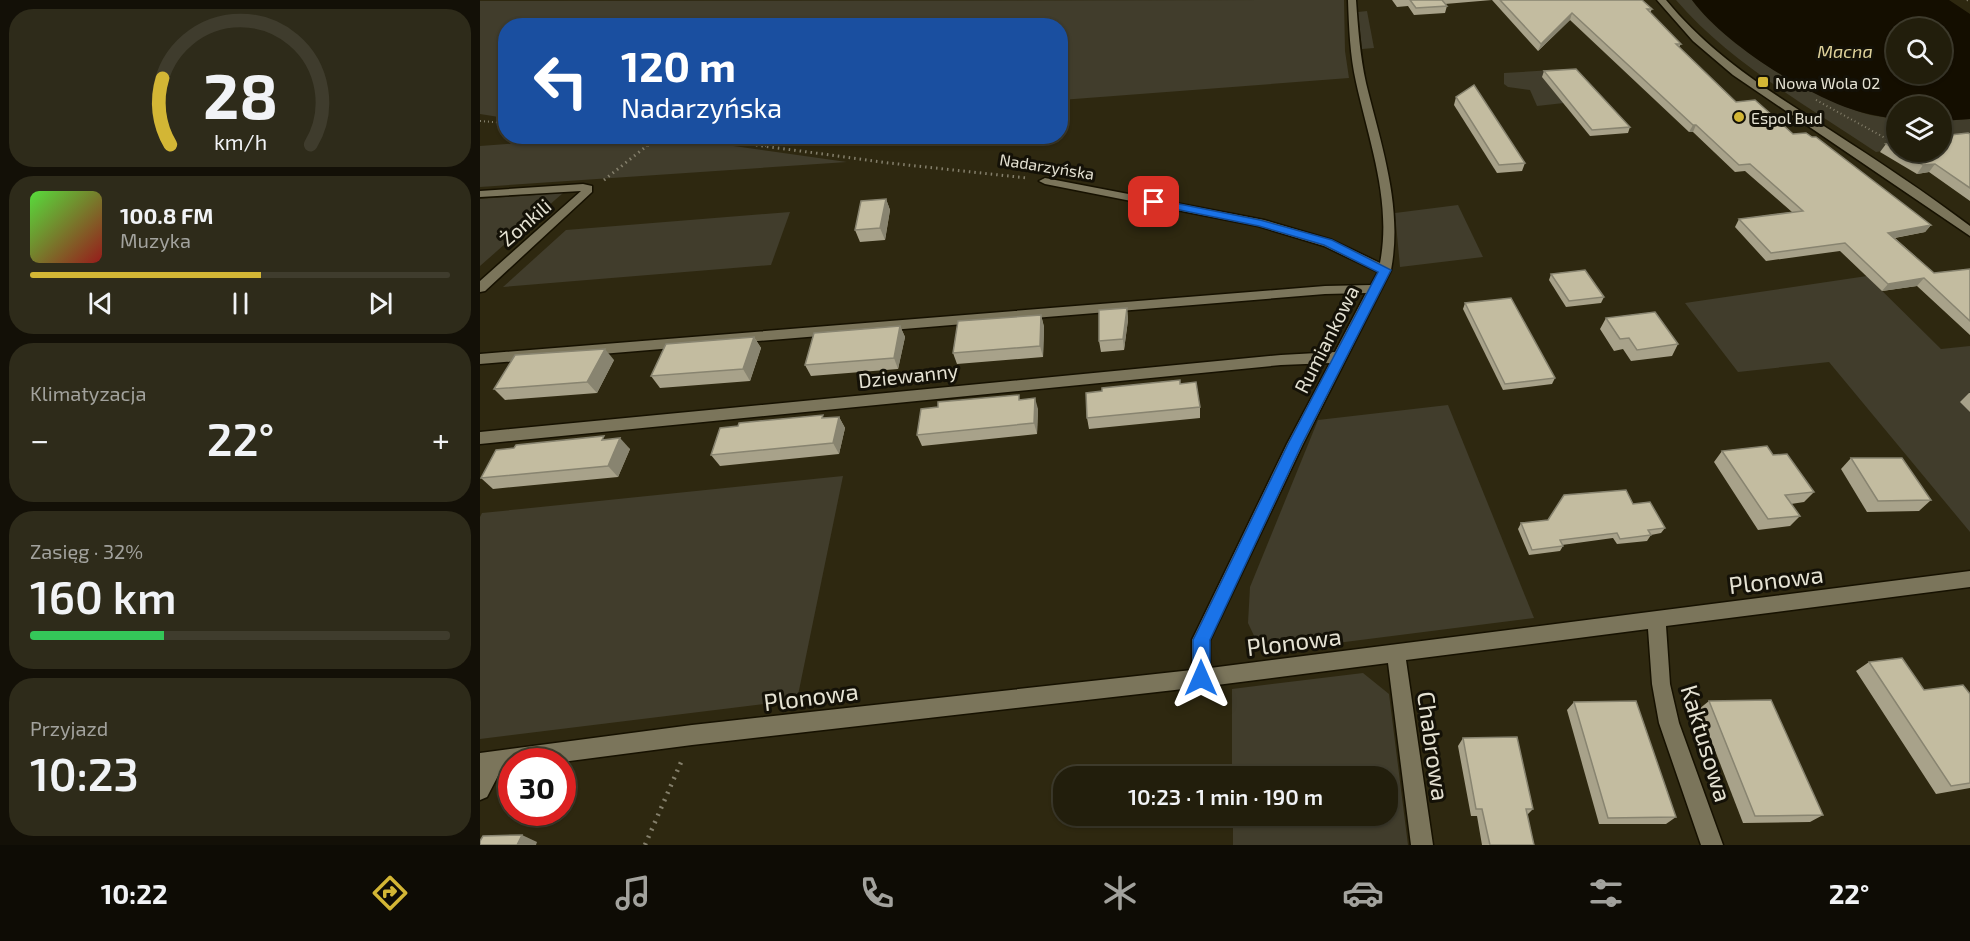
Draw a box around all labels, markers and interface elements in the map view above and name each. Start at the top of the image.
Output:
map controls [1886,18,1952,162]
button: search [1886,18,1952,84]
text: 120 m [621,40,736,90]
water label: Macna [1817,40,1873,62]
icon: left [522,42,600,120]
text: 28 [202,57,278,132]
place label: Nowa Wola 02 [1775,73,1880,92]
marker: Nowa Wola 02 [1756,75,1770,89]
text: Nadarzyńska [621,91,782,123]
button: layers [1886,96,1952,162]
place label: Espol Bud [1751,108,1823,127]
marker: Espol Bud [1732,110,1746,124]
text: km/h [213,129,267,154]
street label: Nadarzyńska [998,149,1096,183]
pin [1128,176,1179,227]
icon: arrive [1137,185,1170,218]
street label: Żonkili [494,193,556,251]
text: 100.8 FM [120,202,213,228]
text: Muzyka [120,228,191,252]
street label: Rumiankowa [1289,281,1363,397]
icon: previous [84,287,117,320]
icon: pause [224,287,257,320]
icon: next [364,287,397,320]
street label: Dziewanny [857,358,960,392]
text: Klimatyzacja [30,381,146,405]
text: 22° [207,411,274,465]
text: − [30,419,49,459]
text: + [432,419,450,459]
text: Zasięg · 32% [30,539,143,563]
street label: Plonowa [1727,559,1825,599]
text: 160 km [30,569,176,623]
street label: Plonowa [1245,621,1343,661]
position arrow [1169,646,1233,710]
street label: Plonowa [762,676,860,716]
street label: Kaktusowa [1675,681,1739,805]
street label: Chabrowa [1412,689,1456,803]
text: Przyjazd [30,716,108,740]
text: 10:23 [30,746,139,800]
speed limit sign: 30 [498,748,576,826]
text: 10:23 · 1 min · 190 m [1128,783,1323,809]
icon: directions [369,872,411,914]
icon: music [612,872,654,914]
icon: phone [856,872,898,914]
icon: climate [1099,872,1141,914]
icon: car [1342,872,1384,914]
icon: filters [1585,872,1627,914]
text: 10:22 [101,877,168,909]
text: 22° [1829,877,1869,909]

